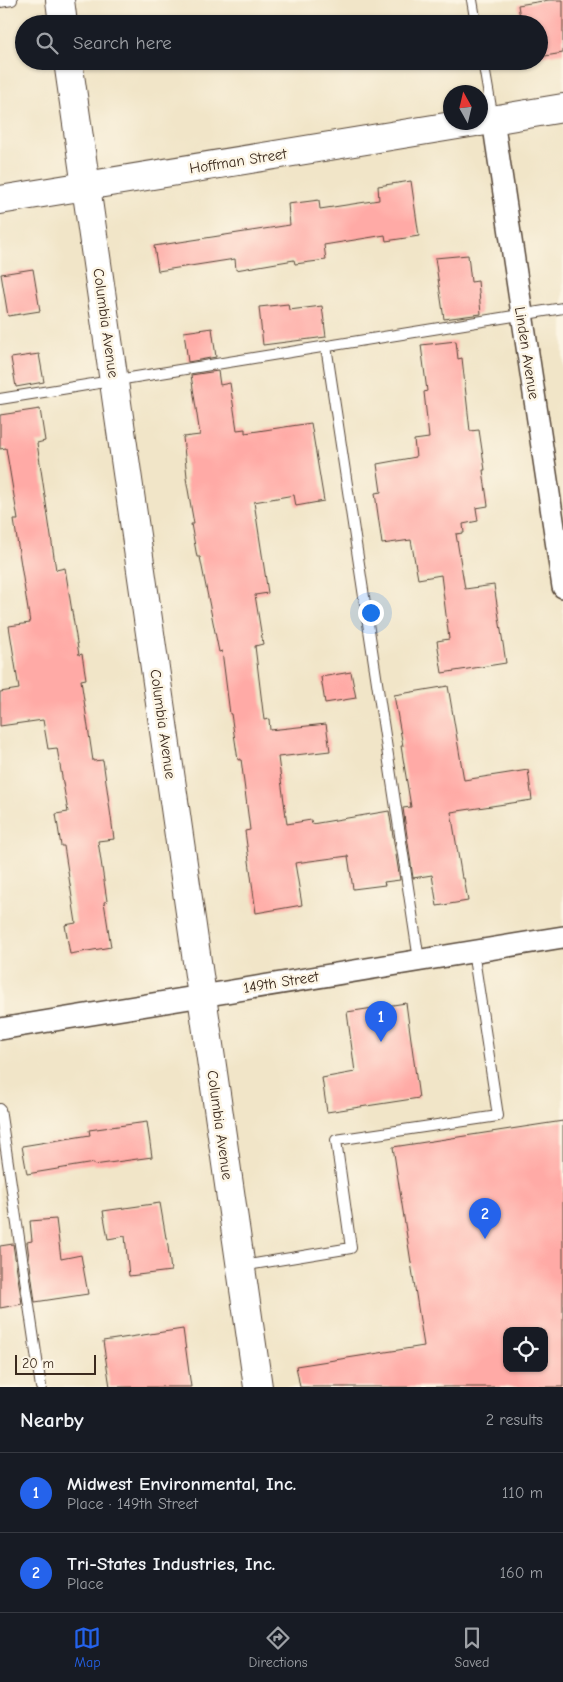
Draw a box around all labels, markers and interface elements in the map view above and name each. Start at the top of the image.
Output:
search box [15,15,548,70]
icon: search [33,29,61,57]
text: Search here [73,32,172,54]
north arrow [443,85,488,130]
street label: Hoffman Street [188,144,289,178]
street label: Columbia Avenue [89,267,123,379]
street label: Linden Avenue [511,305,543,401]
your location [358,600,384,626]
street label: Columbia Avenue [146,668,180,780]
street label: 149th Street [242,967,321,997]
pin: 1 [365,1001,397,1042]
street label: Columbia Avenue [203,1069,237,1181]
pin: 2 [469,1198,501,1239]
map controls [503,1327,548,1372]
button: locate [503,1327,548,1372]
scale bar [15,1352,96,1375]
text: 20 m [22,1355,54,1372]
text: Nearby [20,1408,84,1432]
text: 2 results [486,1411,543,1429]
text: Midwest Environmental, Inc. [67,1473,296,1495]
text: 1 [33,1484,39,1502]
text: 110 m [502,1484,543,1502]
text: Place · 149th Street [67,1495,198,1513]
text: Tri-States Industries, Inc. [67,1553,275,1575]
text: 2 [32,1564,40,1582]
text: 160 m [500,1564,543,1582]
text: Place [67,1575,103,1593]
tab: Map [73,1624,101,1671]
tab: Directions [248,1624,308,1671]
tab: Saved [455,1624,490,1671]

